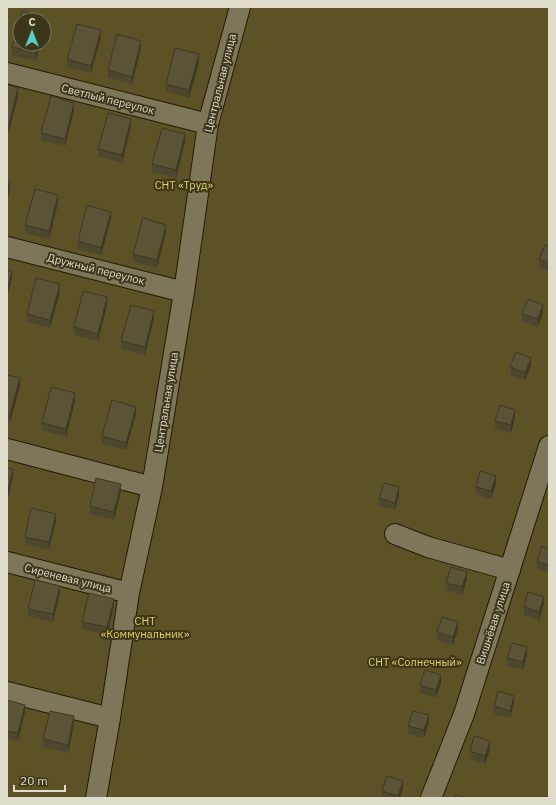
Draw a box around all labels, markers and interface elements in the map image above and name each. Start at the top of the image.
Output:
north arrow [12,12,52,52]
text: С [28,15,36,29]
street label: Центральная улица [201,32,239,134]
street label: Светлый переулок [60,81,156,117]
park label: СНТ «Труд» [155,178,214,192]
street label: Дружный переулок [46,250,146,288]
street label: Центральная улица [151,351,181,453]
street label: Сиреневая улица [23,560,113,596]
street label: Вишнёвая улица [473,580,513,666]
park label: СНТ «Коммунальник» [101,614,190,641]
park label: СНТ «Солнечный» [368,655,462,669]
scale bar [14,767,65,793]
text: 20 m [20,773,48,788]

